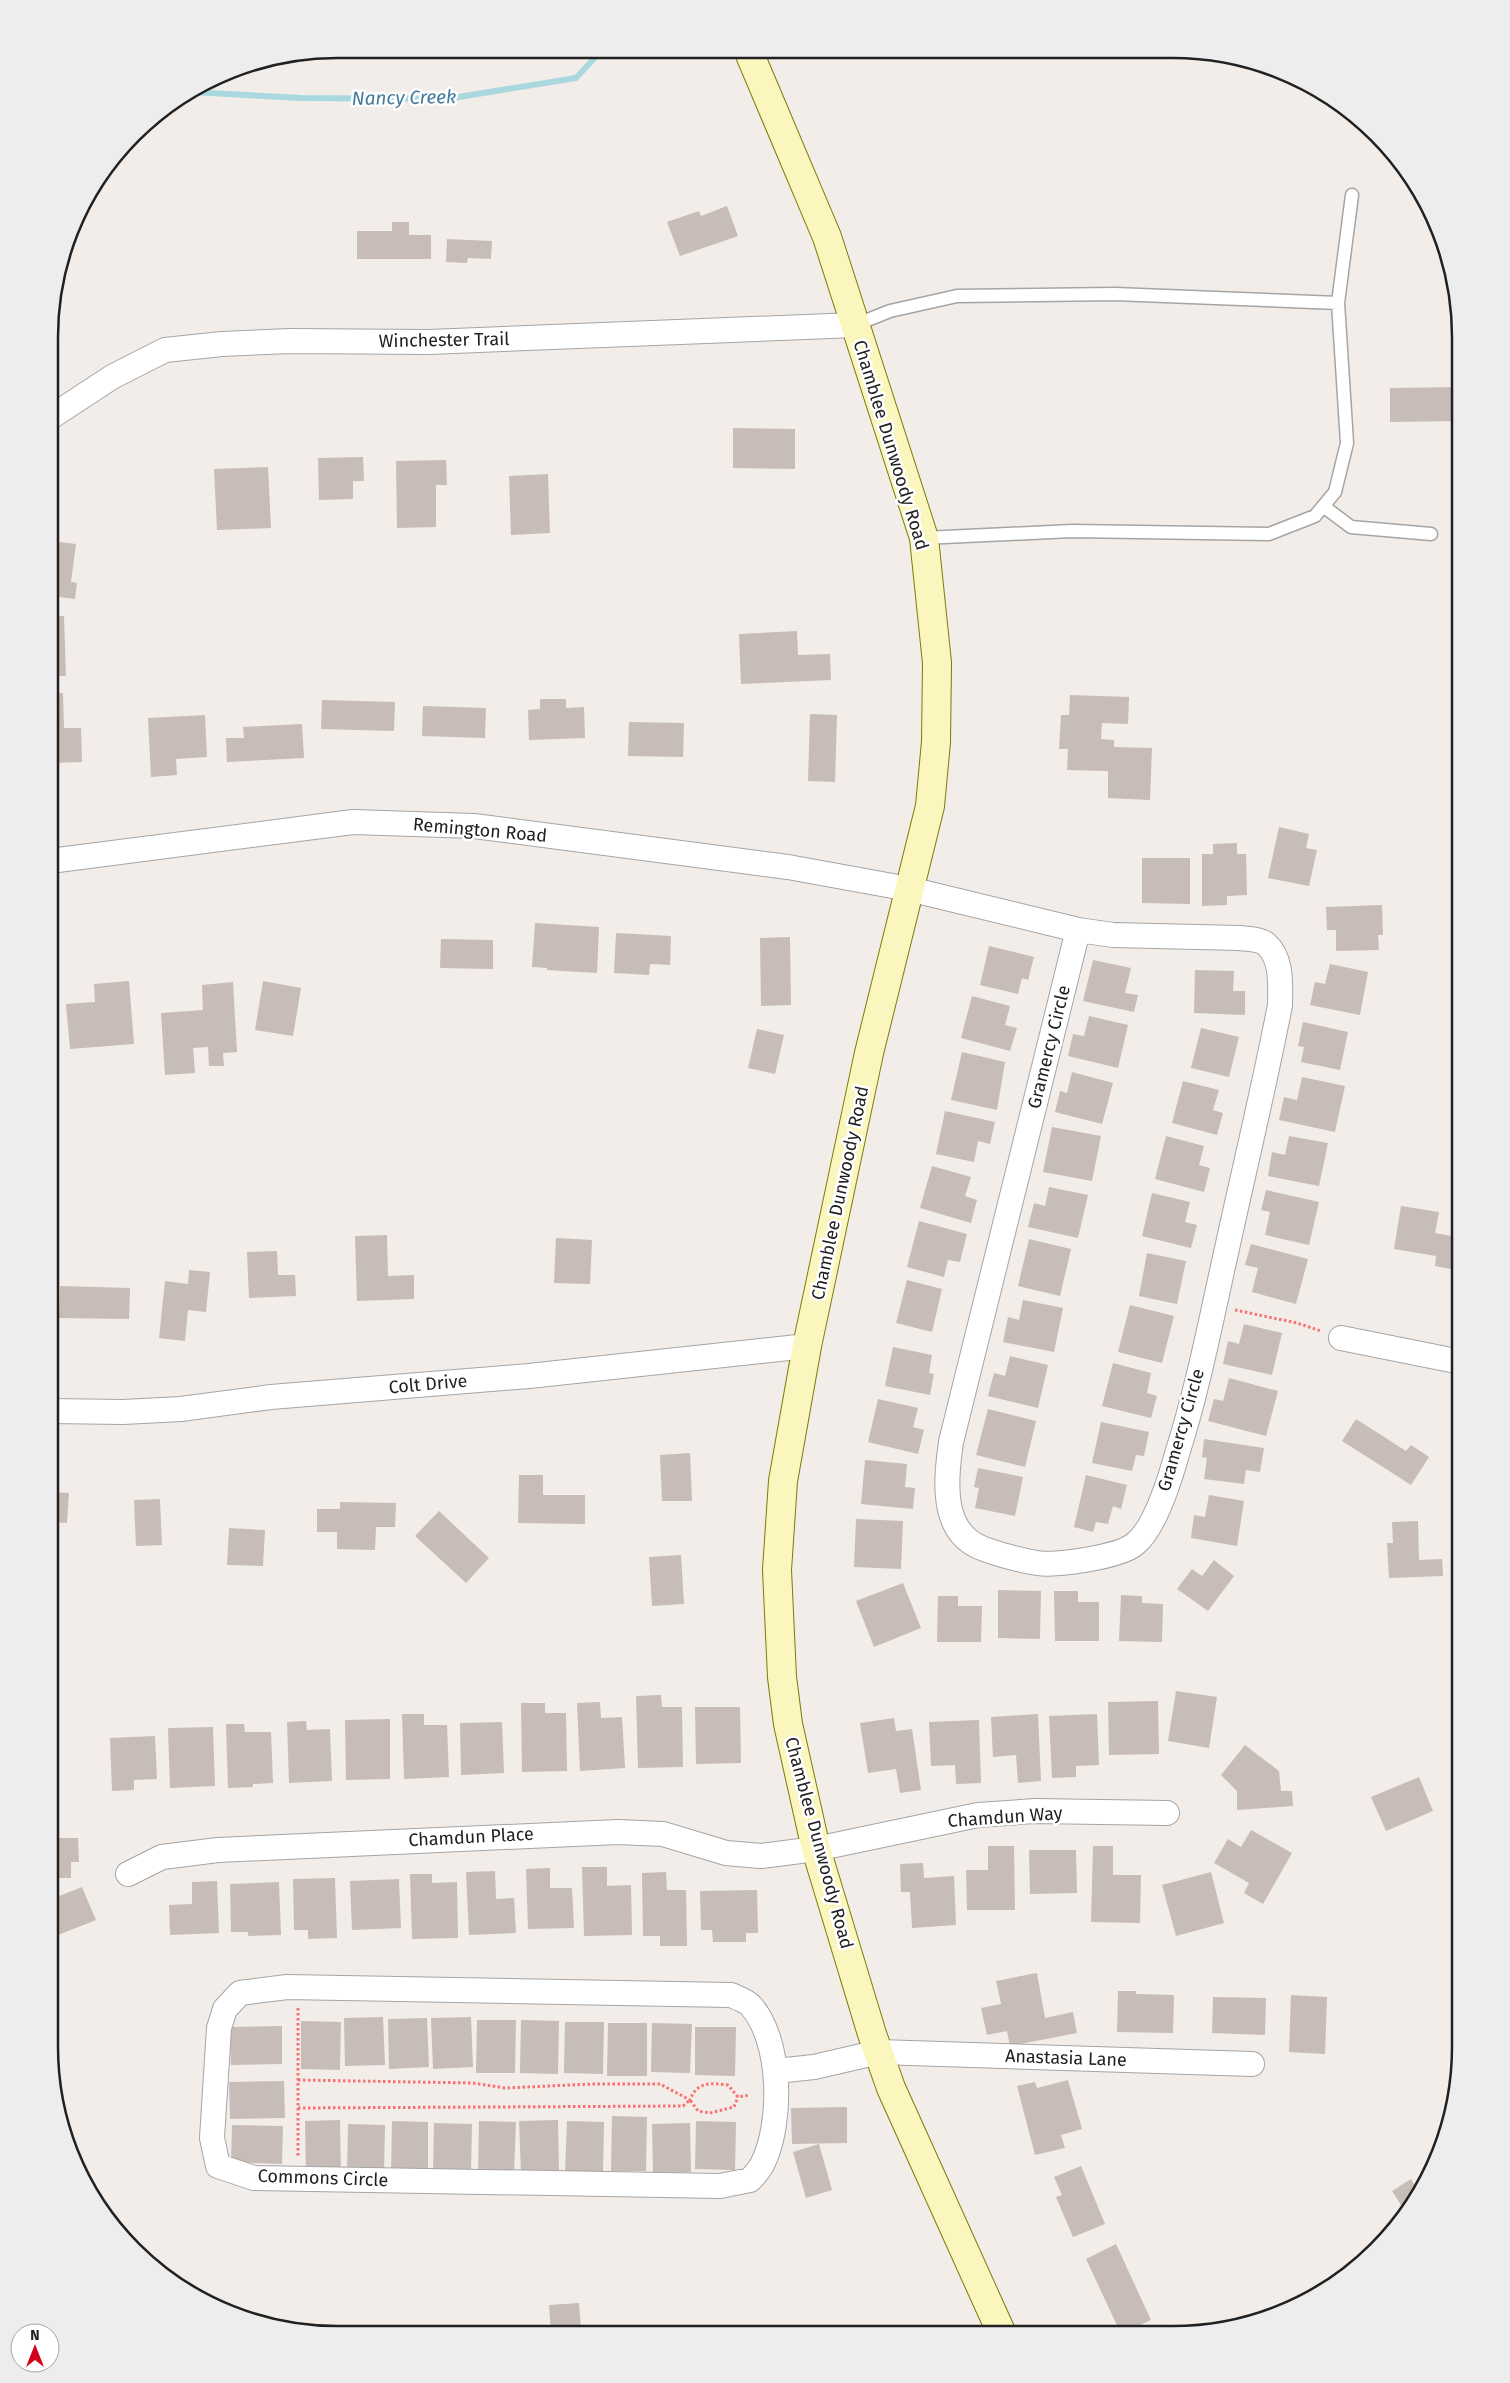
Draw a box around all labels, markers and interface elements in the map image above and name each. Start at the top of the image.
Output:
water label: Nancy Creek [351,85,457,110]
street label: Winchester Trail [378,328,510,352]
street label: Chamblee Dunwoody Road [849,337,933,553]
street label: Remington Road [412,813,548,847]
street label: Gramercy Circle [1023,983,1075,1111]
street label: Chamblee Dunwoody Road [807,1084,873,1302]
street label: Gramercy Circle [1153,1366,1209,1494]
street label: Colt Drive [388,1370,468,1398]
street label: Chamblee Dunwoody Road [780,1735,858,1951]
street label: Chamdun Way [947,1802,1063,1832]
street label: Chamdun Place [408,1823,534,1851]
street label: Anastasia Lane [1005,2045,1127,2071]
street label: Commons Circle [257,2165,389,2191]
north arrow [10,2323,60,2373]
text: N [30,2327,40,2344]

